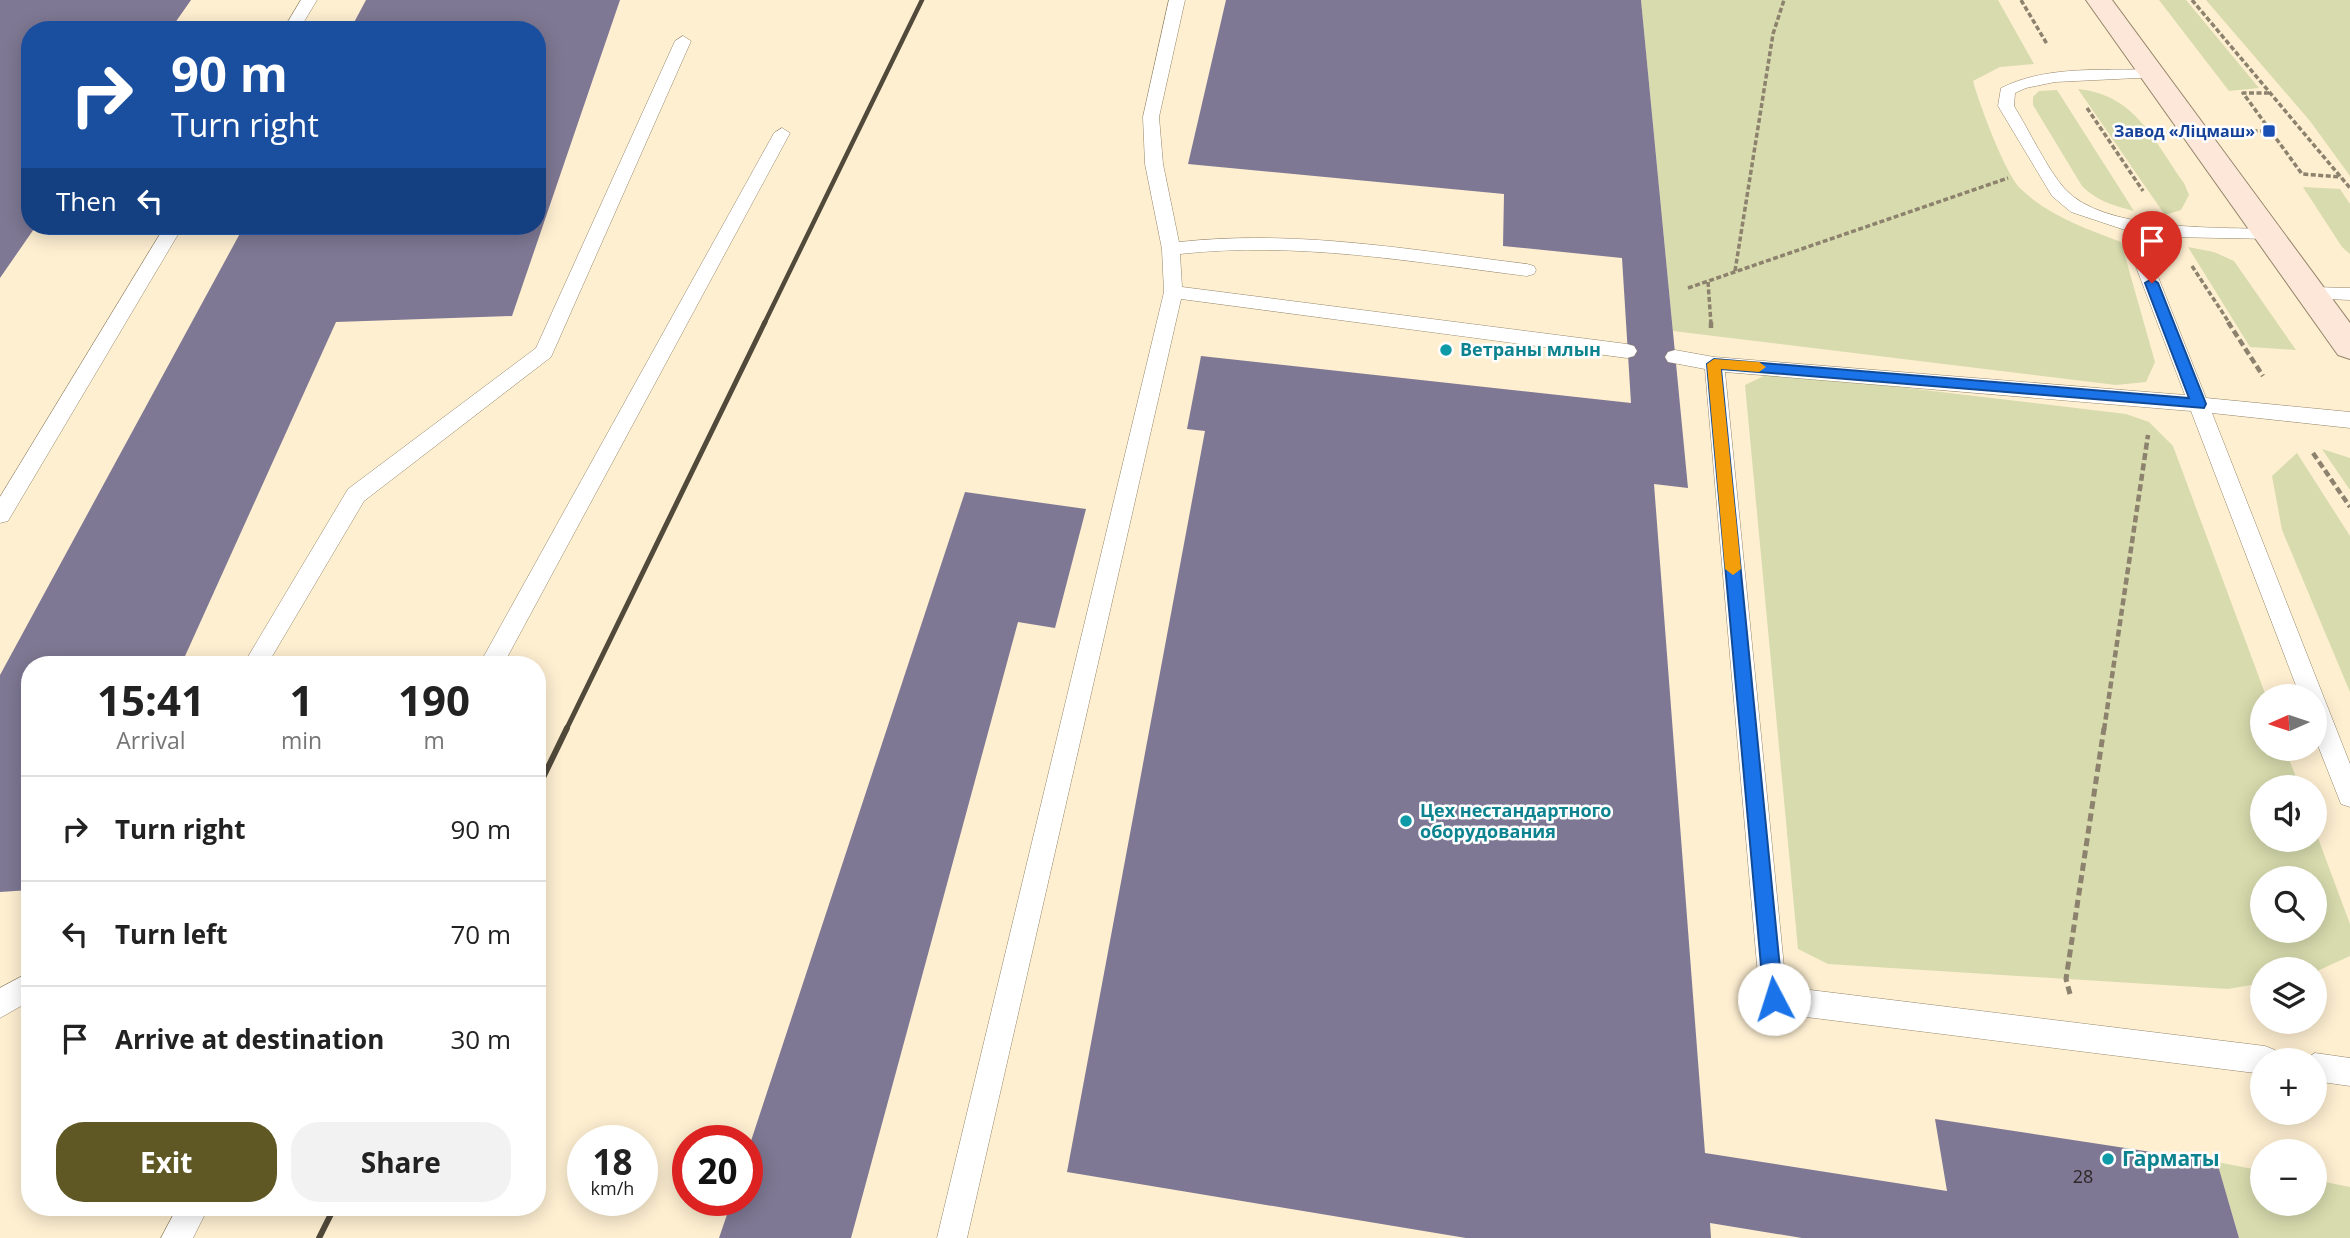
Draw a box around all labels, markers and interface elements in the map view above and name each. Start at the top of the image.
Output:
text: 90 m [171,40,288,106]
icon: right [56,49,147,140]
text: Turn right [171,103,319,146]
place label: Завод «Ліцмаш» [2114,120,2255,142]
marker: Завод «Ліцмаш» [2261,123,2277,139]
icon: left [131,182,169,220]
text: Then [56,183,117,219]
pin [2122,211,2182,283]
icon: arrive [2133,222,2171,260]
place label: Ветраны млын [1460,337,1601,361]
marker: Ветраны млын [1438,342,1454,358]
text: 15:41 [97,671,205,728]
text: 1 [289,671,314,728]
text: 190 [398,671,470,728]
north arrow [2250,684,2328,761]
map controls [2250,684,2327,1216]
text: Arrival [116,724,186,756]
text: min [281,724,322,756]
text: m [423,724,445,756]
button: sound [2250,775,2327,852]
place label: Цех нестандартного оборудования [1420,798,1611,843]
icon: right [56,810,94,848]
text: Turn right [115,811,246,847]
text: 90 m [450,811,511,847]
marker: Цех нестандартного оборудования [1398,813,1414,829]
button: search [2250,866,2327,943]
icon: left [56,915,94,953]
text: Turn left [115,916,227,952]
text: 70 m [450,916,511,952]
button: layers [2250,957,2327,1034]
position arrow [1737,962,1811,1036]
icon: arrive [56,1020,94,1058]
text: Arrive at destination [115,1021,384,1057]
text: 30 m [450,1021,511,1057]
button: + [2250,1048,2327,1125]
button: Exit [56,1122,277,1202]
button: Share [291,1122,511,1202]
speed limit sign: 20 [672,1125,763,1216]
text: 18 [592,1138,633,1185]
button: − [2250,1139,2327,1216]
place label: Гарматы [2122,1144,2220,1172]
marker: Гарматы [2100,1151,2116,1167]
house number: 28 [2073,1164,2093,1188]
text: km/h [591,1176,634,1200]

